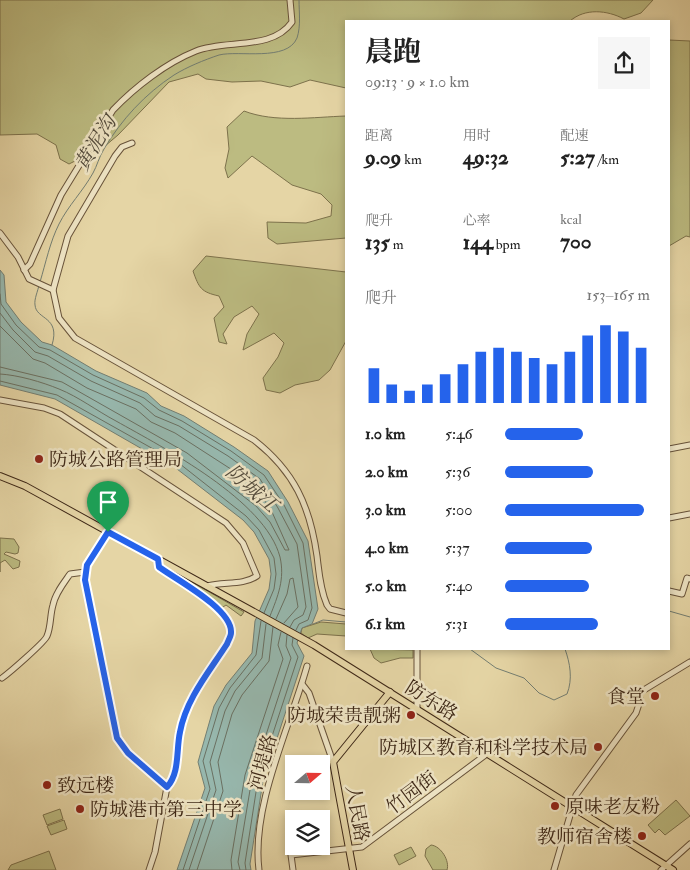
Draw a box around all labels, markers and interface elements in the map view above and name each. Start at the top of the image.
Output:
text: 晨跑 [365,35,421,70]
button: share [598,37,650,89]
text: 09:13 · 9 × 1.0 km [365,72,469,92]
water label: 黄泥沟 [69,109,123,175]
text: 距离 [365,127,393,144]
text: 用时 [463,127,491,144]
text: 配速 [560,127,588,144]
text: 9.09 [365,144,401,171]
text: 49:32 [463,144,509,171]
text: 5:27 [560,144,595,171]
text: km [401,151,422,168]
text: /km [595,151,619,168]
text: kcal [560,211,582,228]
text: 爬升 [365,212,393,229]
text: 心率 [463,212,491,229]
text: 700 [560,228,591,255]
text: 135 [365,229,390,256]
text: 144 [463,229,493,256]
text: m [390,236,404,253]
text: bpm [493,236,521,253]
text: 153–165 m [587,285,650,305]
text: 爬升 [365,288,397,308]
text: 1.0 km [365,424,405,444]
text: 5:46 [445,424,473,444]
place label: 防城公路管理局 [49,448,182,472]
marker: 防城公路管理局 [33,453,45,465]
water label: 防城江 [221,459,285,519]
text: 2.0 km [365,462,408,482]
text: 5:36 [445,462,470,482]
pin [87,481,129,532]
icon: arrive [94,488,122,516]
text: 3.0 km [365,500,406,520]
text: 5:00 [445,500,472,520]
text: 4.0 km [365,538,409,558]
text: 5:37 [445,538,469,558]
text: 5.0 km [365,576,406,596]
text: 5:40 [445,576,473,596]
text: 6.1 km [365,614,405,634]
text: 5:31 [445,614,468,634]
street label: 防东路 [401,676,462,726]
place label: 食堂 [607,685,645,709]
marker: 食堂 [649,690,661,702]
place label: 防城荣贵靓粥 [287,704,401,728]
marker: 防城荣贵靓粥 [405,709,417,721]
street label: 河堤路 [244,732,282,793]
place label: 防城区教育和科学技术局 [379,736,588,760]
marker: 防城区教育和科学技术局 [592,741,604,753]
north arrow [285,755,330,800]
map controls [285,755,330,855]
street label: 竹园街 [382,766,442,820]
place label: 致远楼 [57,774,114,798]
marker: 致远楼 [41,779,53,791]
street label: 人民路 [340,783,374,843]
place label: 原味老友粉 [565,795,660,819]
place label: 防城港市第三中学 [90,798,242,822]
marker: 原味老友粉 [549,800,561,812]
marker: 防城港市第三中学 [74,803,86,815]
button: layers [285,810,330,855]
place label: 教师宿舍楼 [537,825,632,849]
marker: 教师宿舍楼 [636,830,648,842]

